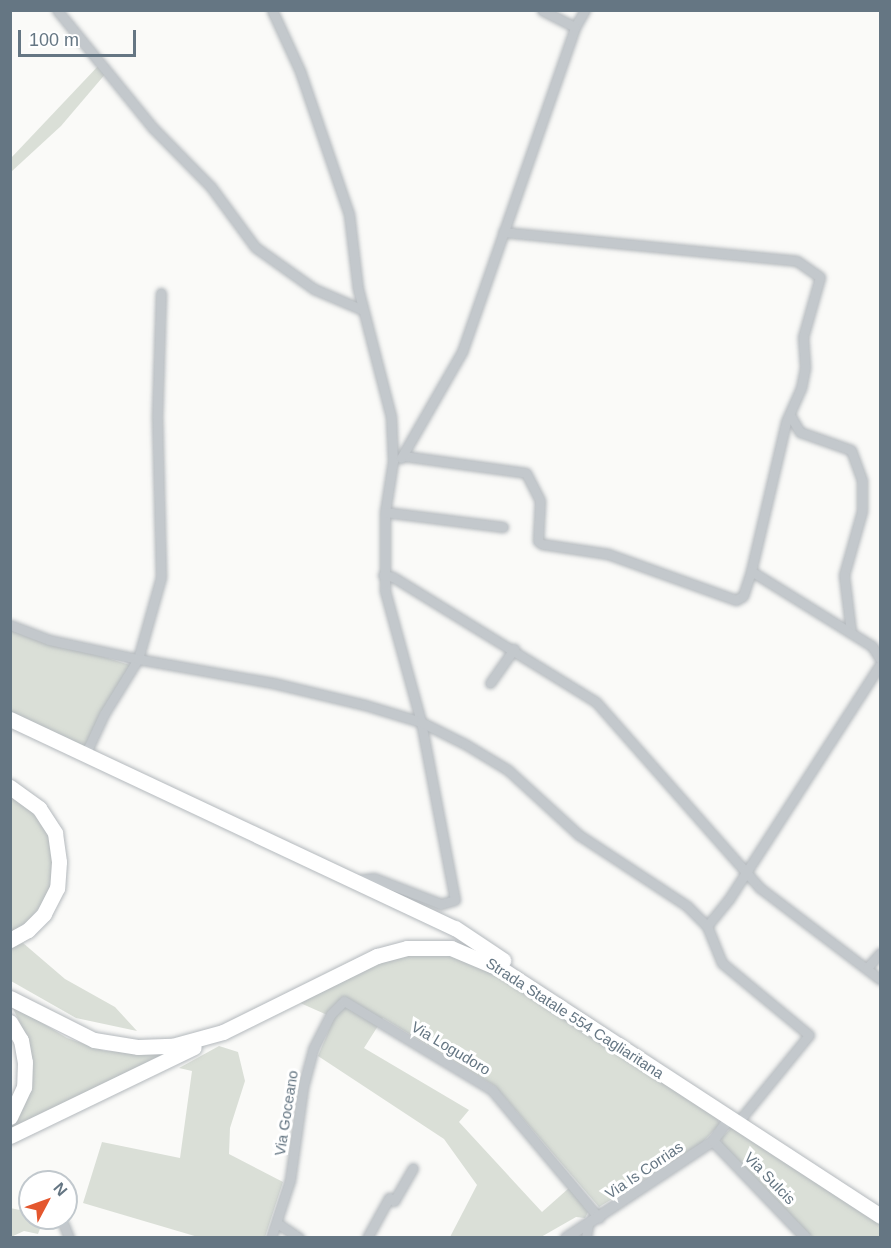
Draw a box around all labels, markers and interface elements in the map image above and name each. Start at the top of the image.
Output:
scale bar [21,18,140,56]
text: 100 m [29,30,79,50]
street label: Strada Statale 554 Cagliaritana [483,954,667,1082]
street label: Via Logudoro [408,1017,494,1079]
street label: Via Goceano [270,1069,302,1157]
street label: Via Is Corrias [602,1137,686,1203]
street label: Via Sulcis [741,1148,799,1208]
north arrow [18,1170,78,1230]
text: N [50,1179,71,1199]

